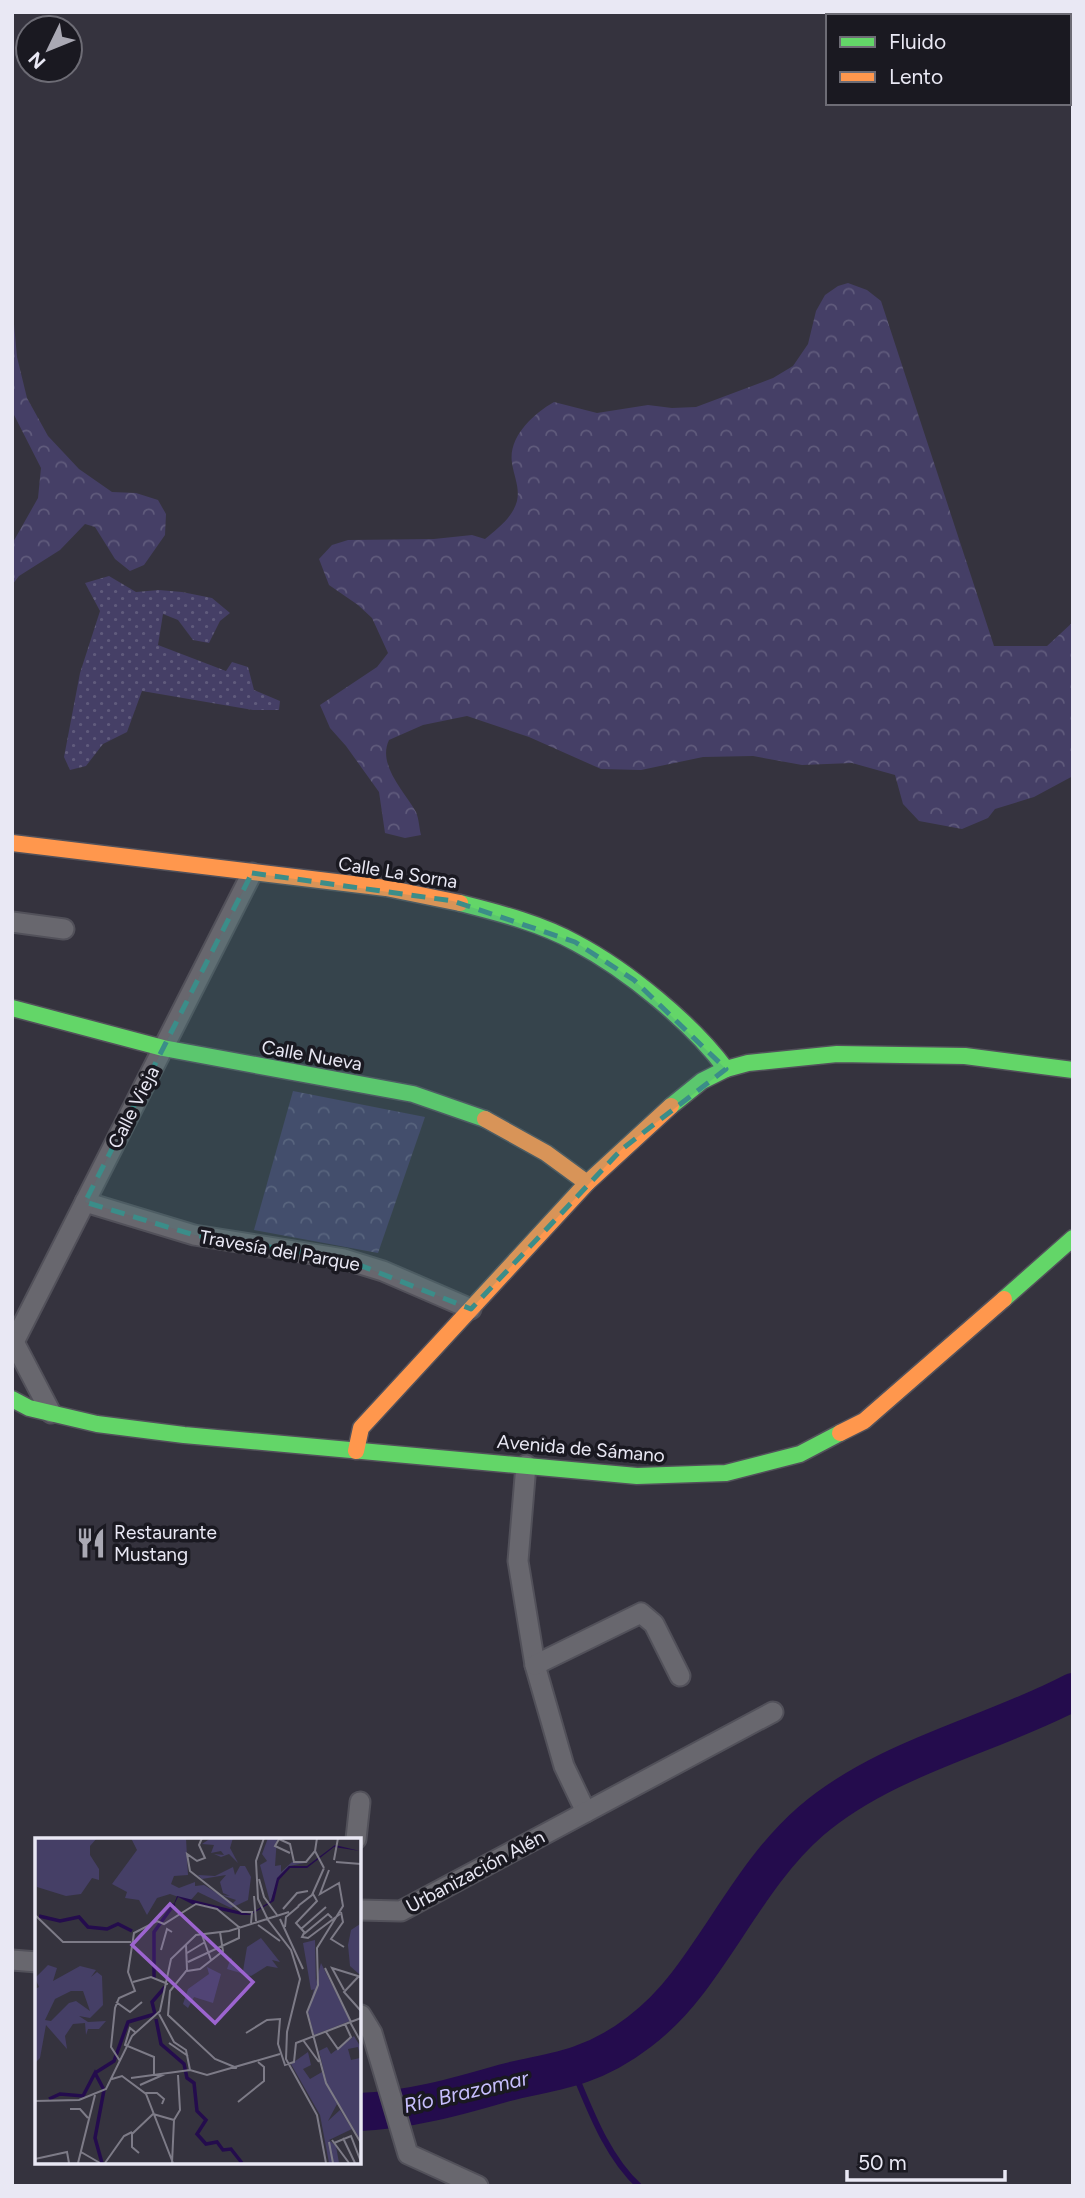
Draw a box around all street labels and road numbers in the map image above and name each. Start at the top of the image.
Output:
street label: Calle La Sorna [337,852,459,893]
street label: Calle Nueva [260,1035,364,1076]
street label: Calle Vieja [103,1062,164,1152]
street label: Travesía del Parque [198,1225,362,1276]
street label: Avenida de Sámano [496,1430,666,1467]
street label: Urbanización Alén [402,1825,549,1918]

